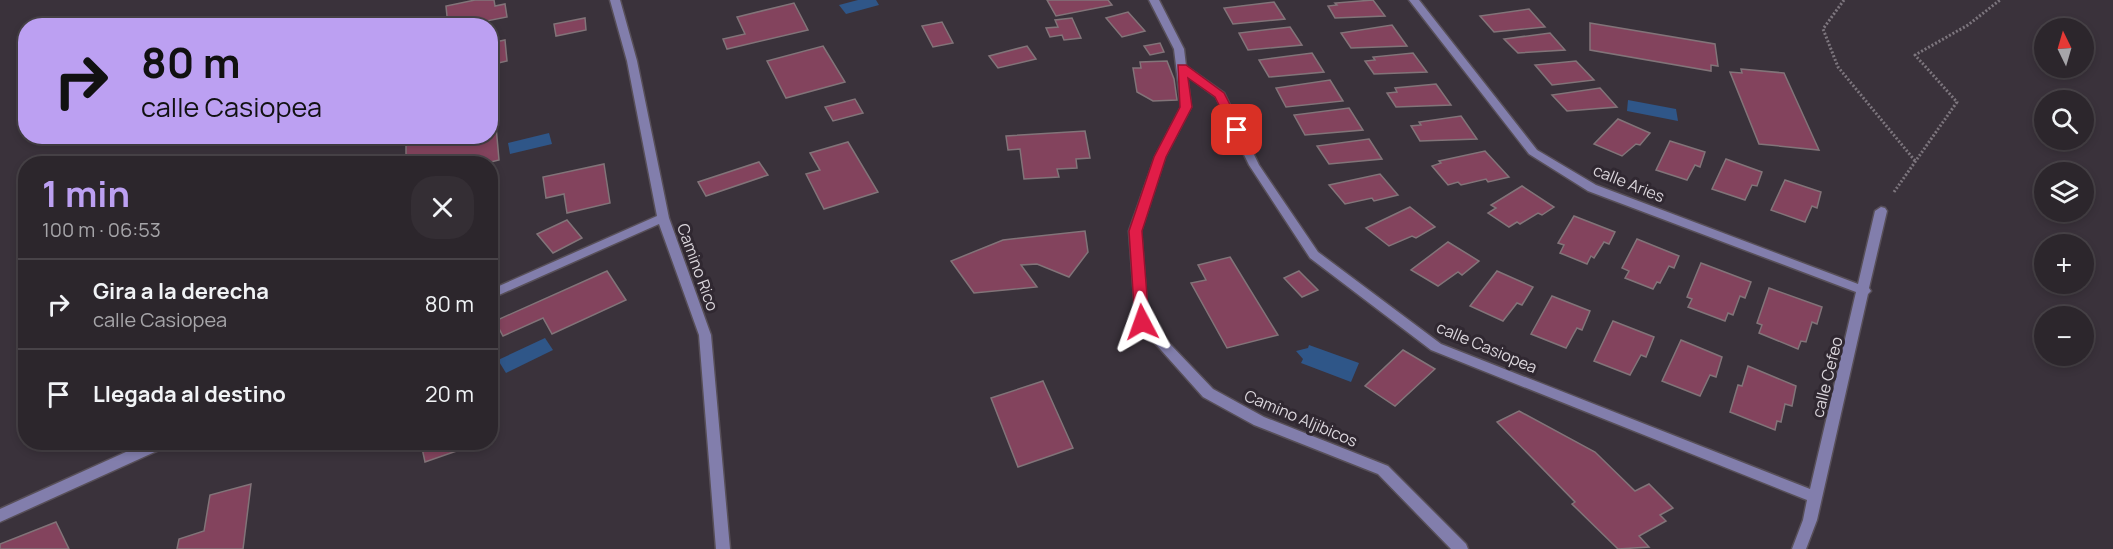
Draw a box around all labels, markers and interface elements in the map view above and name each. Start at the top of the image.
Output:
north arrow [2034,18,2094,78]
map controls [2034,18,2094,366]
text: 80 m [141,33,241,91]
icon: right [42,42,120,120]
text: calle Casiopea [141,88,322,125]
button: search [2034,90,2094,150]
pin [1211,104,1262,155]
icon: arrive [1220,113,1253,146]
street label: calle Aries [1590,159,1668,207]
button: layers [2034,162,2094,222]
text: 1 min [42,169,130,218]
button: close [411,176,474,239]
text: 100 m · 06:53 [42,216,161,243]
street label: Camino Rico [672,220,724,314]
button: + [2034,234,2094,294]
text: Gira a la derecha [93,276,269,306]
icon: right [42,288,75,321]
text: 80 m [425,289,474,319]
position arrow [1110,290,1174,354]
text: calle Casiopea [93,306,227,333]
button: − [2034,306,2094,366]
street label: calle Casiopea [1433,316,1541,378]
street label: calle Cefeo [1806,334,1848,420]
icon: arrive [42,378,75,411]
text: Llegada al destino [93,379,286,409]
text: 20 m [425,379,474,409]
street label: Camino Aljibicos [1241,384,1361,452]

